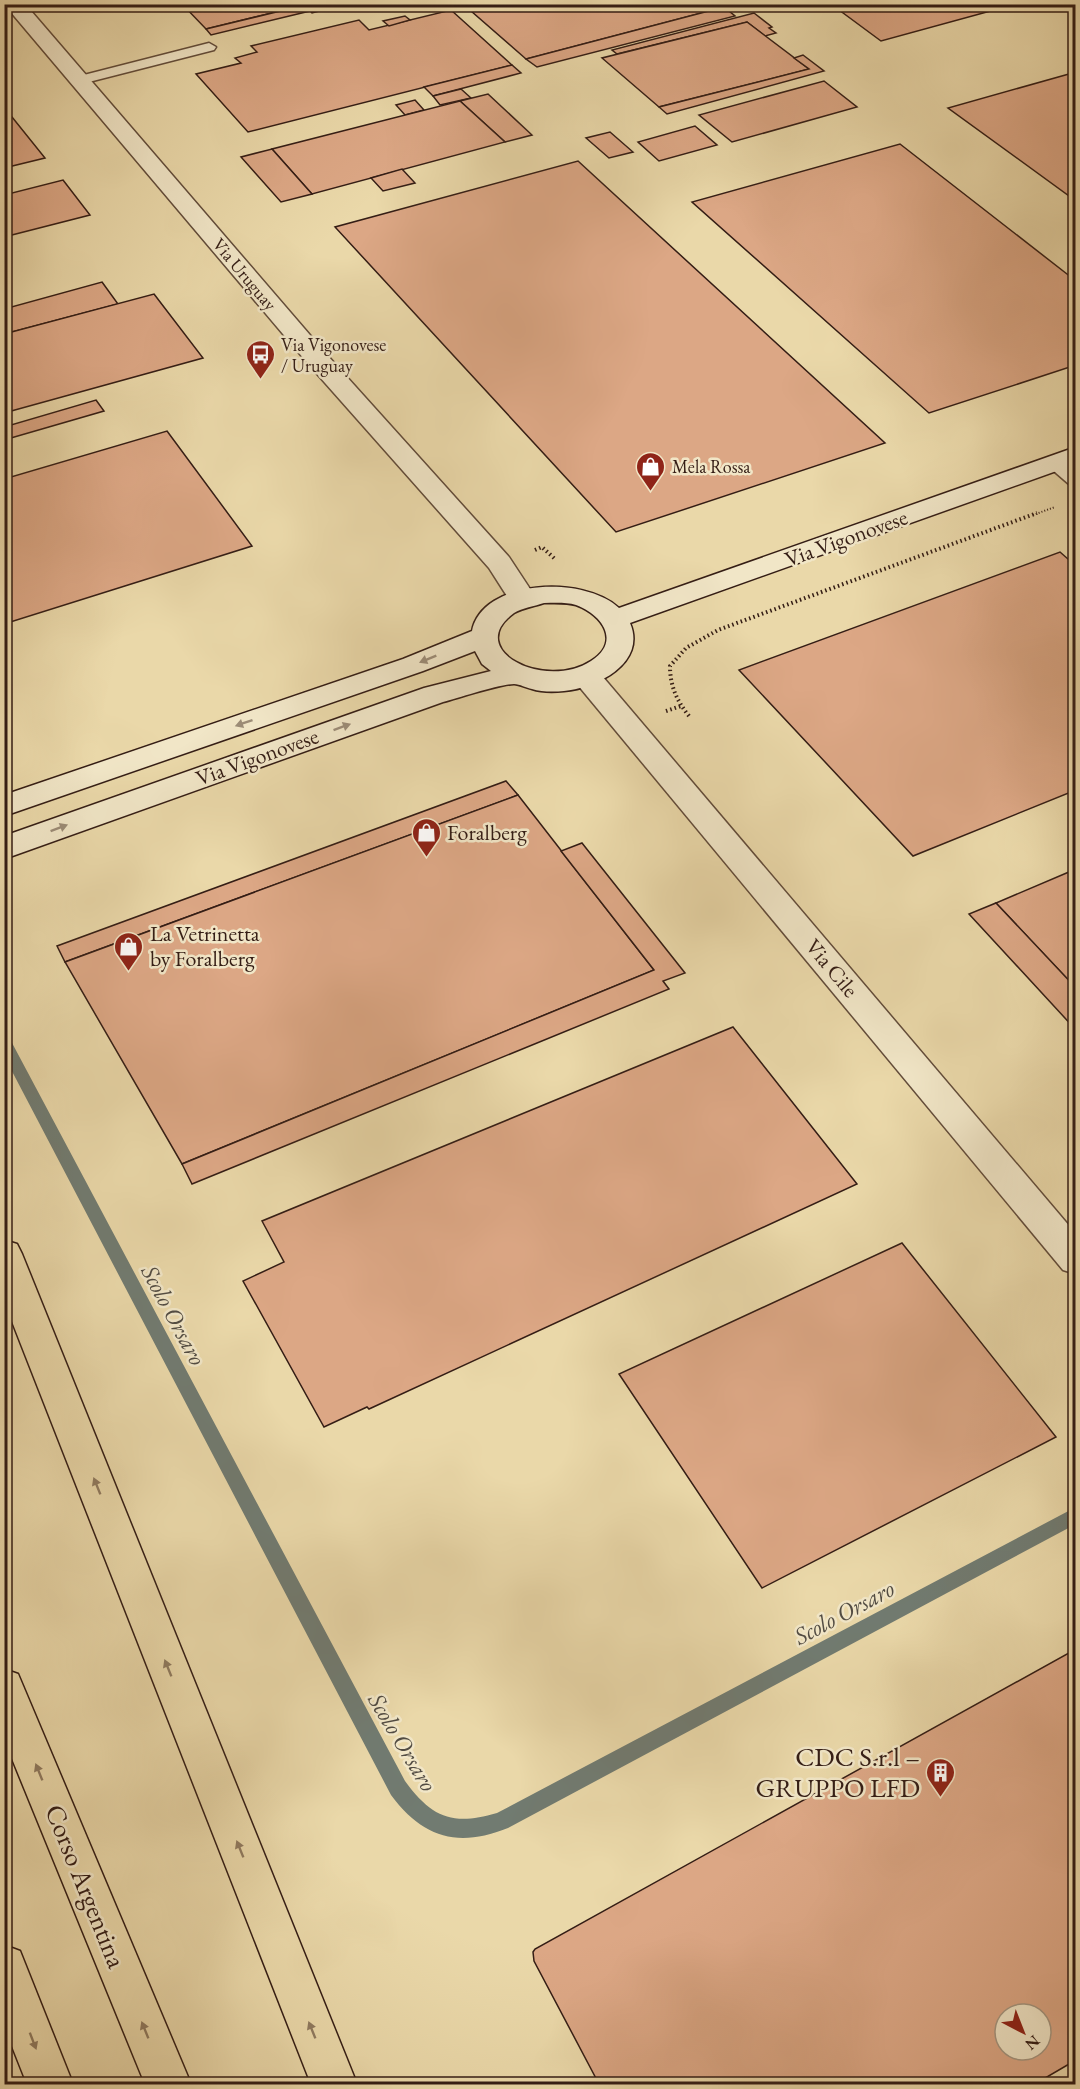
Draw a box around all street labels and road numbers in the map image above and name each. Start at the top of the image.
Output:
street label: Via Uruguay [208,233,282,315]
street label: Via Vigonovese [781,502,912,574]
street label: Via Vigonovese [192,721,323,793]
street label: Via Cile [799,933,865,1004]
street label: Corso Argentina [37,1799,135,1973]

